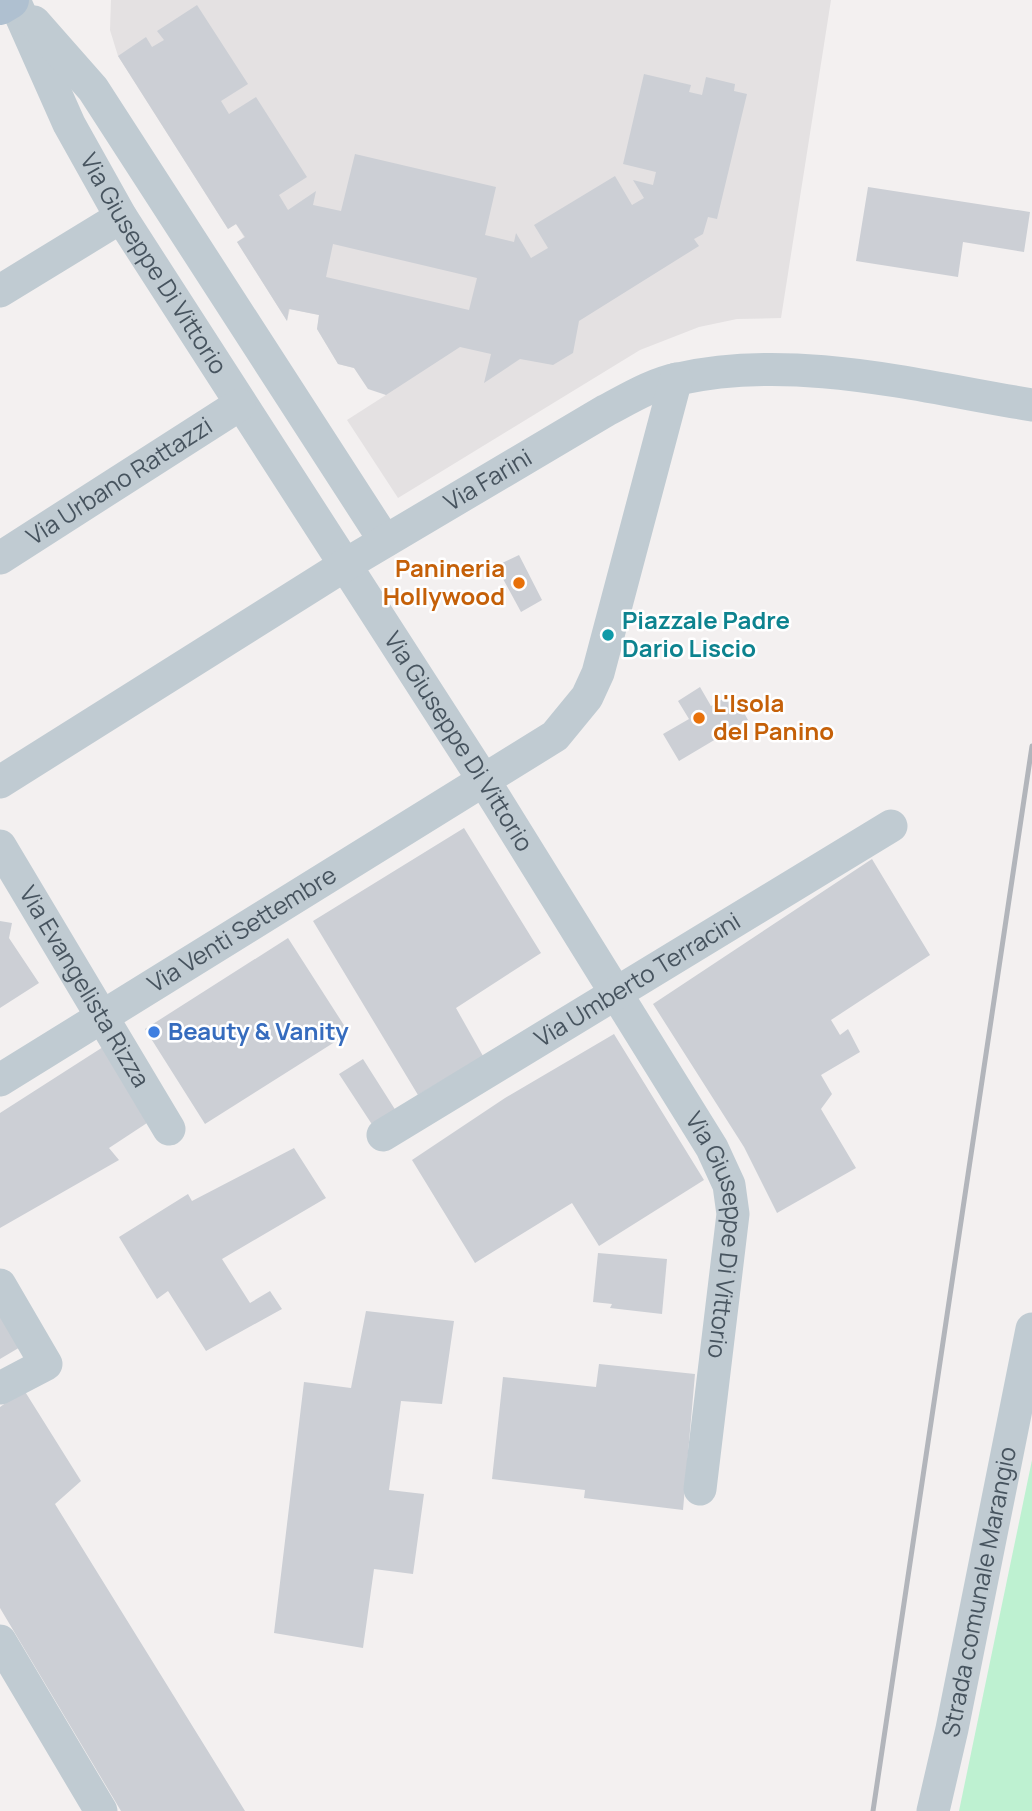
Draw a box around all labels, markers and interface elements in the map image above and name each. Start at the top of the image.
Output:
street label: Via Giuseppe Di Vittorio [73,147,236,380]
street label: Via Urbano Rattazzi [19,408,218,552]
street label: Via Farini [437,440,538,518]
place label: Panineria Hollywood [383,551,505,612]
marker: Panineria Hollywood [511,575,527,591]
place label: Piazzale Padre Dario Liscio [622,603,790,664]
street label: Via Giuseppe Di Vittorio [377,625,542,857]
marker: Piazzale Padre Dario Liscio [600,627,616,643]
place label: L'Isola del Panino [713,686,834,747]
marker: L'Isola del Panino [691,710,707,726]
street label: Via Venti Settembre [141,858,342,1000]
street label: Via Evangelista Rizza [12,879,158,1093]
street label: Via Umberto Terracini [528,904,746,1054]
place label: Beauty & Vanity [168,1014,349,1047]
marker: Beauty & Vanity [146,1024,162,1040]
street label: Via Giuseppe Di Vittorio [678,1105,752,1361]
street label: Strada comunale Marangio [933,1443,1023,1740]

